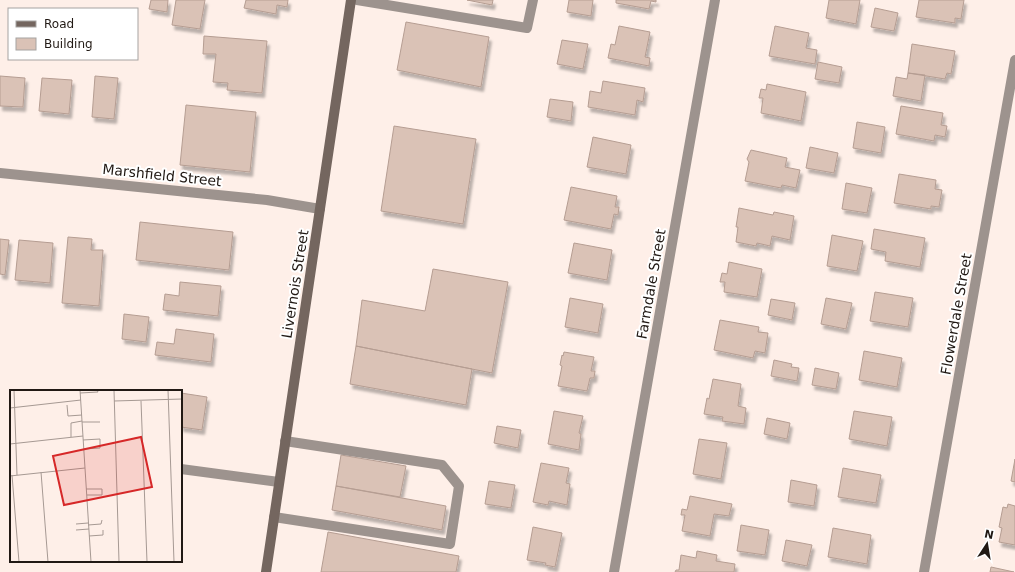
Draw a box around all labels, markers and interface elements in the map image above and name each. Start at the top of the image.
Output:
legend [8,8,138,60]
text: Road [44,17,74,31]
text: Building [44,37,93,51]
street label: Marshfield Street [102,161,223,189]
street label: Farmdale Street [633,227,669,340]
street label: Livernois Street [279,228,312,339]
street label: Flowerdale Street [937,252,975,376]
inset map [10,390,182,562]
north arrow [967,524,1007,564]
text: N [983,527,995,542]

